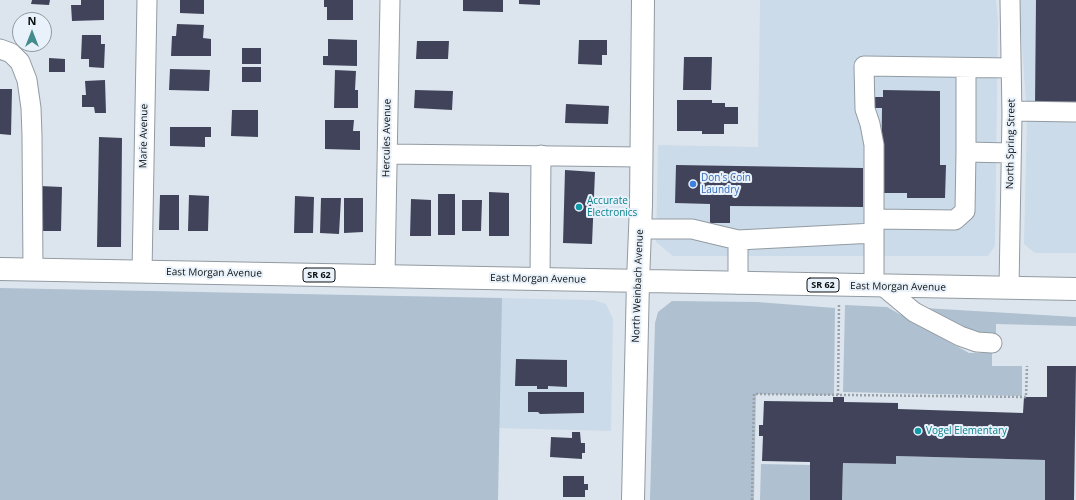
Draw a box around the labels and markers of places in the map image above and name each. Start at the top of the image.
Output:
place label: Don's Coin Laundry [701,172,751,196]
marker: Don's Coin Laundry [688,179,698,189]
place label: Accurate Electronics [587,195,637,218]
marker: Accurate Electronics [574,202,584,212]
place label: Vogel Elementary [926,425,1007,437]
marker: Vogel Elementary [913,426,923,436]

